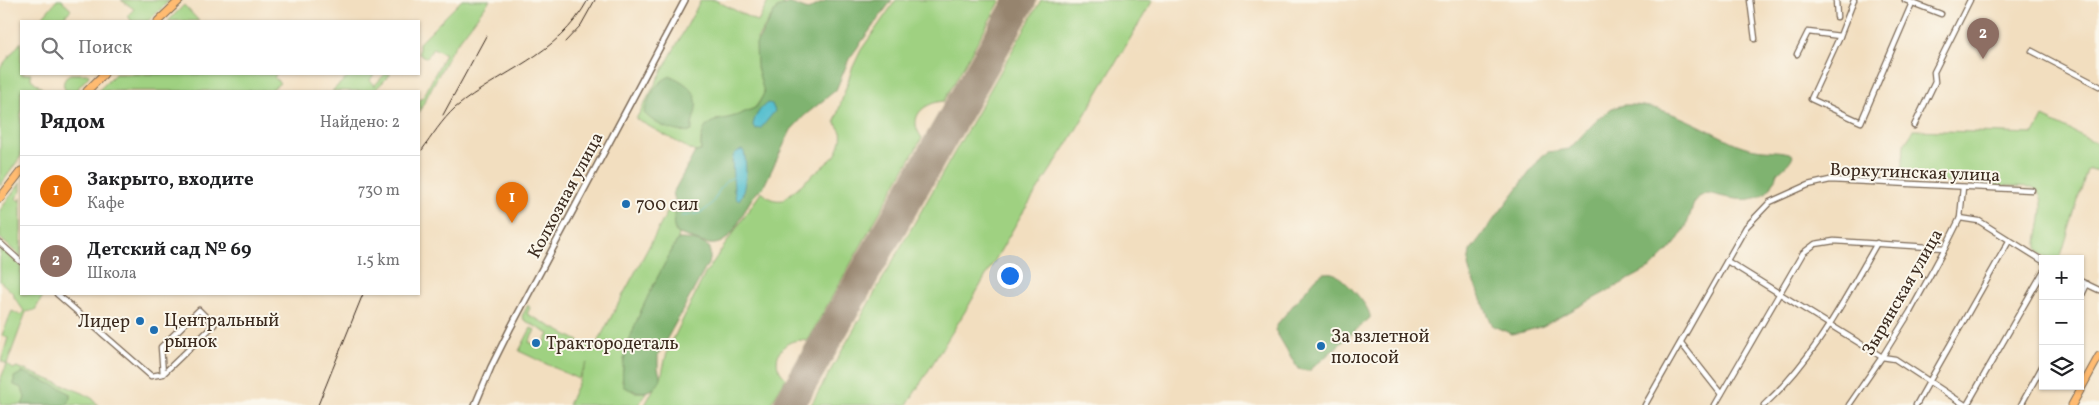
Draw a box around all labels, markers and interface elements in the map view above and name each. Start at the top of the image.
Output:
pin: 2 [1967,18,1999,59]
search box [20,20,420,75]
icon: search [38,34,66,62]
text: Поиск [78,35,132,61]
text: Рядом [40,108,105,137]
text: Найдено: 2 [320,112,400,134]
street label: Колхозная улица [522,128,610,263]
street label: Воркутинская улица [1829,158,2001,189]
text: Закрыто, входите [87,167,254,193]
text: 1 [53,180,59,202]
text: 730 m [358,180,400,202]
pin: 1 [496,182,528,223]
text: Кафе [87,193,125,215]
place label: 700 сил [636,193,699,218]
marker: 700 сил [620,198,632,210]
street label: Зырянская улица [1857,225,1950,361]
text: Детский сад № 69 [87,237,252,263]
text: 2 [52,250,60,272]
text: 1.5 km [357,250,400,272]
map controls [2039,255,2084,390]
button: + [2039,255,2084,300]
text: Школа [87,263,137,285]
your location [997,263,1023,289]
button: − [2039,300,2084,345]
place label: Центральный рынок [164,309,279,355]
place label: Лидер [78,310,130,335]
marker: Лидер [134,315,146,327]
marker: Центральный рынок [148,324,160,336]
place label: За взлетной полосой [1331,325,1430,371]
place label: Трактородеталь [546,332,679,357]
marker: Трактородеталь [530,337,542,349]
marker: За взлетной полосой [1315,340,1327,352]
button: layers [2039,345,2084,390]

